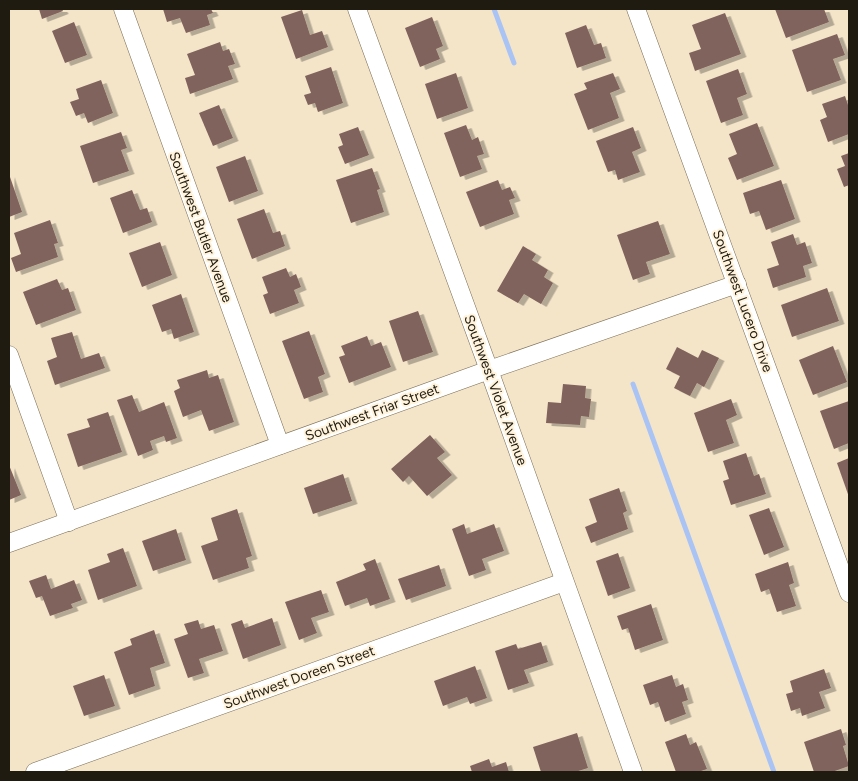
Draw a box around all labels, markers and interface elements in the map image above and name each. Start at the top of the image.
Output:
street label: Southwest Butler Avenue [165,149,236,305]
street label: Southwest Lucero Drive [709,228,776,375]
street label: Southwest Violet Avenue [460,312,531,468]
street label: Southwest Friar Street [303,380,441,445]
street label: Southwest Doreen Street [221,642,377,713]

